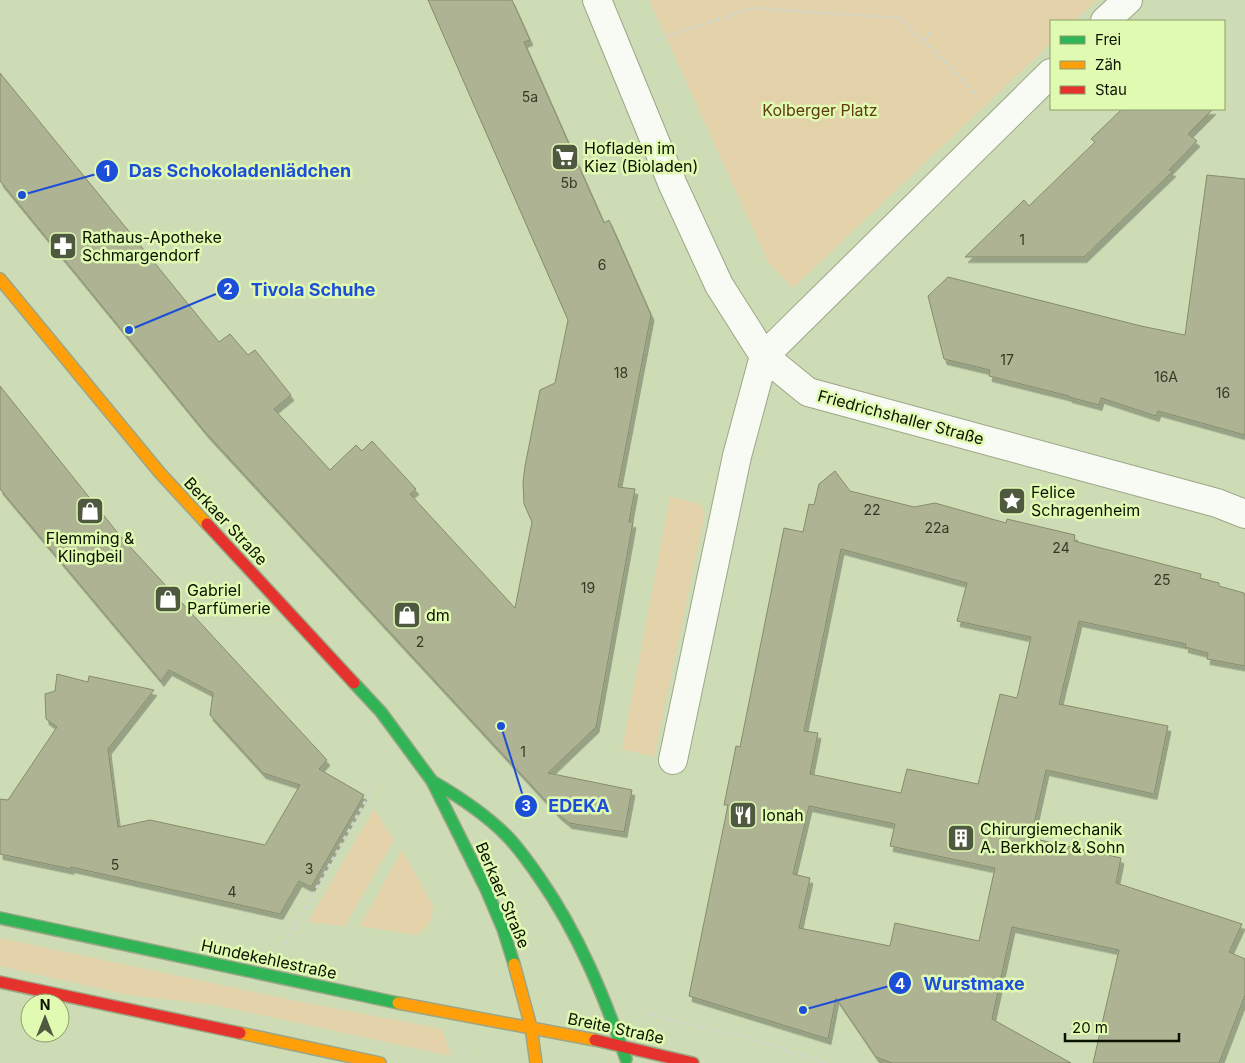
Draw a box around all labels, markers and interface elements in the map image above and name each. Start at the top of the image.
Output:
legend [1050,20,1225,110]
text: Frei [1095,30,1121,49]
text: Zäh [1095,55,1122,74]
text: Stau [1095,80,1127,99]
house number: 5a [522,88,538,105]
park label: Kolberger Platz [762,100,878,120]
place label: Hofladen im Kiez (Bioladen) [584,138,698,176]
supermarket icon: Hofladen im Kiez (Bioladen) [550,142,580,172]
callout: Das Schokoladenlädchen [94,155,362,188]
text: Das Schokoladenlädchen [129,160,351,181]
text: 1 [104,161,110,180]
house number: 5b [560,174,578,191]
place label: Rathaus-Apotheke Schmargendorf [82,227,222,265]
pharmacy icon: Rathaus-Apotheke Schmargendorf [48,231,78,261]
house number: 1 [1019,231,1025,248]
house number: 6 [598,256,606,273]
callout: Tivola Schuhe [215,273,385,306]
text: 2 [223,279,233,298]
text: Tivola Schuhe [251,279,376,300]
house number: 17 [1000,351,1014,368]
house number: 18 [614,364,628,381]
house number: 16A [1154,368,1178,385]
house number: 16 [1216,384,1230,401]
street label: Friedrichshaller Straße [816,385,986,449]
street label: Berkaer Straße [180,473,272,569]
place label: Felice Schragenheim [1031,482,1140,520]
place icon: Felice Schragenheim [997,486,1027,516]
shop icon: Flemming & Klingbeil [75,496,105,526]
house number: 22 [863,501,881,518]
house number: 22a [925,519,949,536]
place label: Flemming & Klingbeil [46,528,135,566]
house number: 24 [1052,539,1070,556]
house number: 25 [1153,571,1171,588]
house number: 19 [581,579,595,596]
place label: Gabriel Parfümerie [187,580,271,618]
shop icon: Gabriel Parfümerie [153,584,183,614]
shop icon: dm [392,600,422,630]
place label: dm [426,605,450,625]
house number: 2 [416,633,424,650]
house number: 1 [520,743,526,760]
callout: EDEKA [513,789,619,822]
text: EDEKA [548,795,610,816]
text: 3 [521,796,531,815]
restaurant icon: Ionah [728,800,758,830]
place label: Ionah [762,805,804,825]
place label: Chirurgiemechanik A. Berkholz & Sohn [980,819,1125,857]
building icon: Chirurgiemechanik A. Berkholz & Sohn [946,823,976,853]
street label: Berkaer Straße [472,839,534,951]
house number: 5 [111,856,119,873]
house number: 3 [305,860,313,877]
house number: 4 [227,883,237,900]
street label: Hundekehlestraße [199,935,339,983]
callout: Wurstmaxe [888,967,1034,1000]
text: Wurstmaxe [923,973,1025,994]
text: 4 [895,974,905,993]
north arrow [20,993,70,1043]
text: N [40,996,50,1013]
street label: Breite Straße [566,1008,666,1048]
scale bar [1065,1010,1179,1042]
text: 20 m [1072,1018,1108,1037]

